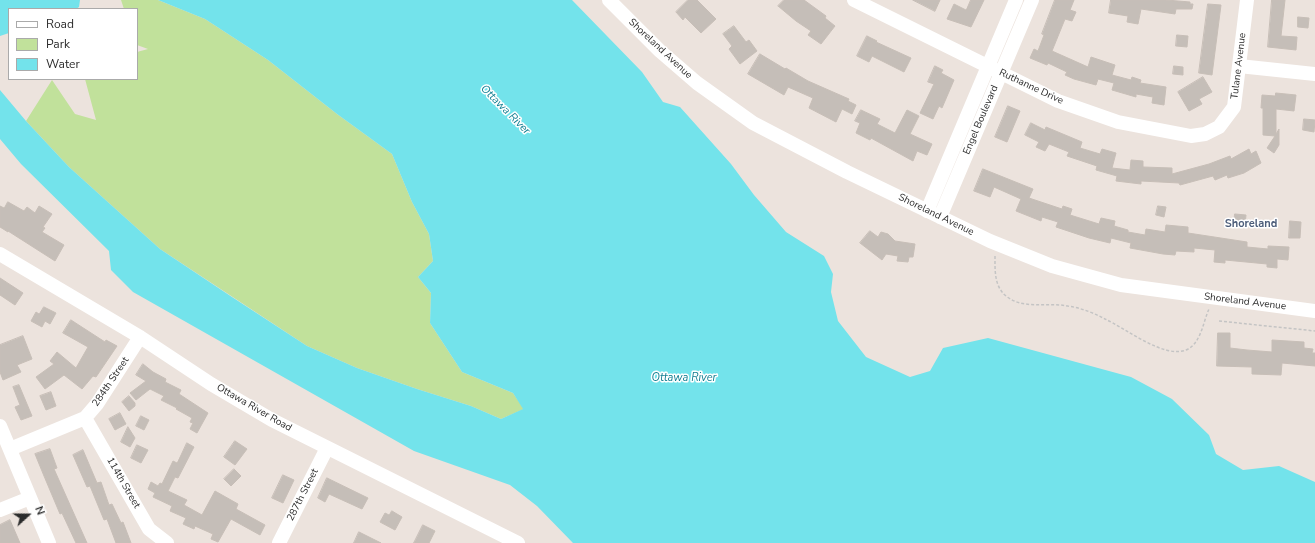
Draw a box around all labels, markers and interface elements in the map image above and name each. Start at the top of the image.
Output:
legend [8,8,138,80]
text: Road [46,16,74,32]
street label: Shoreland Avenue [626,16,694,82]
street label: Tulane Avenue [1229,32,1249,100]
text: Park [46,36,70,52]
text: Water [46,56,80,72]
street label: Ruthanne Drive [997,67,1065,107]
water label: Ottawa River [477,82,533,138]
street label: Engel Boulevard [961,84,1001,156]
street label: Shoreland Avenue [896,192,976,238]
district label: Shoreland [1225,217,1277,231]
street label: Shoreland Avenue [1203,291,1287,313]
street label: 284th Street [90,355,132,409]
water label: Ottawa River [652,371,716,385]
street label: Ottawa River Road [214,382,294,434]
street label: 114th Street [104,455,142,511]
street label: 287th Street [285,467,321,523]
north arrow [8,495,48,535]
text: N [31,504,48,517]

